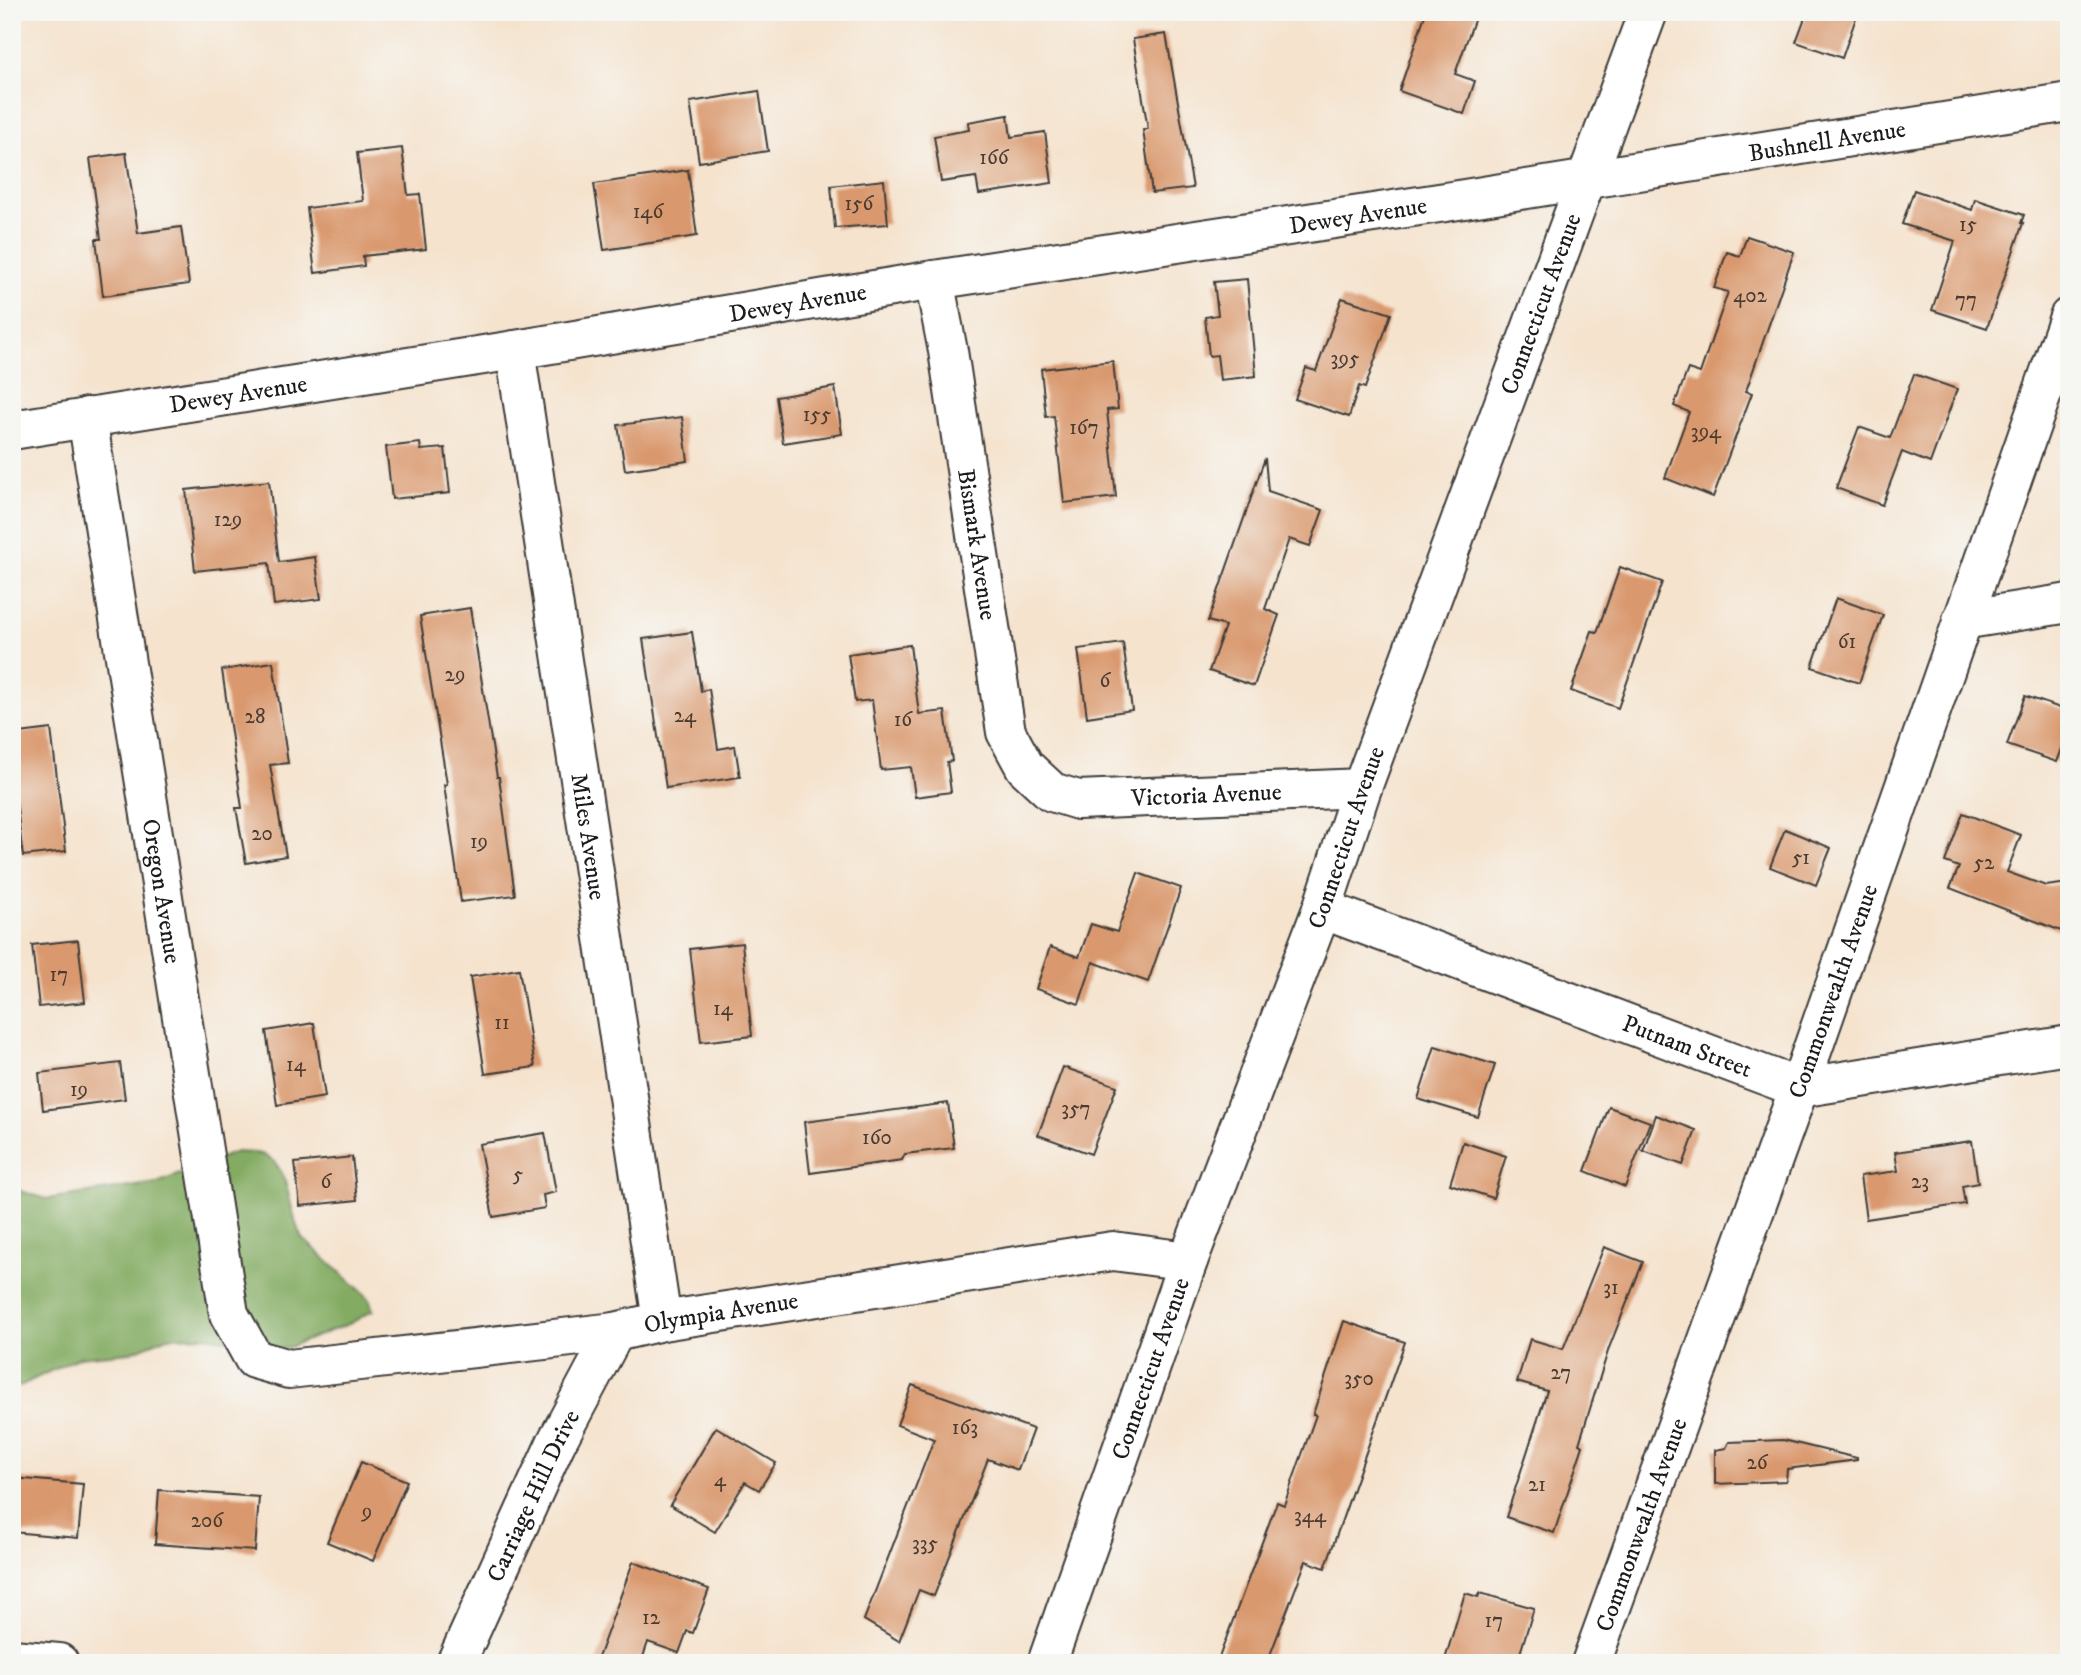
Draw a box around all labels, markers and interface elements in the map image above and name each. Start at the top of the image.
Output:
street label: Bushnell Avenue [1747,114,1908,169]
house number: 166 [979,145,1010,171]
house number: 156 [845,191,875,217]
street label: Dewey Avenue [1287,191,1429,242]
house number: 146 [633,199,664,225]
street label: Connecticut Avenue [1494,210,1588,399]
house number: 15 [1959,212,1977,238]
street label: Dewey Avenue [727,278,869,330]
house number: 402 [1733,283,1768,309]
house number: 77 [1955,287,1977,313]
house number: 395 [1331,346,1359,372]
street label: Dewey Avenue [167,369,309,421]
house number: 155 [803,402,831,428]
house number: 167 [1069,415,1099,441]
house number: 394 [1691,419,1722,445]
street label: Bismark Avenue [950,467,1003,622]
house number: 129 [214,507,242,533]
house number: 61 [1838,629,1856,655]
house number: 29 [445,662,465,688]
house number: 6 [1100,668,1112,694]
house number: 24 [674,703,697,729]
house number: 28 [245,704,265,730]
house number: 16 [894,707,913,733]
street label: Connecticut Avenue [1302,742,1392,933]
street label: Miles Avenue [563,771,612,902]
street label: Victoria Avenue [1130,777,1282,814]
street label: Oregon Avenue [135,817,187,966]
house number: 20 [251,821,273,847]
house number: 19 [470,829,488,855]
house number: 51 [1792,845,1810,871]
house number: 52 [1974,850,1995,876]
street label: Commonwealth Avenue [1782,880,1885,1103]
house number: 17 [50,962,68,988]
house number: 14 [713,996,734,1022]
street label: Putnam Street [1618,1009,1756,1085]
house number: 11 [494,1010,510,1036]
house number: 14 [286,1052,307,1078]
house number: 19 [70,1077,88,1103]
house number: 357 [1061,1096,1091,1122]
house number: 160 [862,1125,892,1151]
house number: 5 [513,1162,523,1188]
house number: 6 [321,1169,333,1195]
house number: 23 [1911,1169,1929,1195]
street label: Connecticut Avenue [1105,1274,1197,1464]
house number: 31 [1603,1275,1619,1301]
street label: Olympia Avenue [641,1286,800,1341]
house number: 27 [1551,1360,1571,1386]
house number: 350 [1344,1366,1374,1392]
street label: Carriage Hill Drive [481,1405,587,1587]
street label: Commonwealth Avenue [1590,1414,1694,1636]
house number: 163 [952,1415,978,1441]
house number: 26 [1746,1450,1769,1476]
house number: 4 [714,1467,727,1493]
house number: 21 [1528,1472,1546,1498]
house number: 9 [361,1499,372,1525]
house number: 344 [1294,1503,1327,1529]
house number: 206 [191,1508,224,1534]
house number: 335 [912,1531,938,1557]
house number: 12 [642,1605,661,1631]
house number: 17 [1485,1608,1503,1634]

